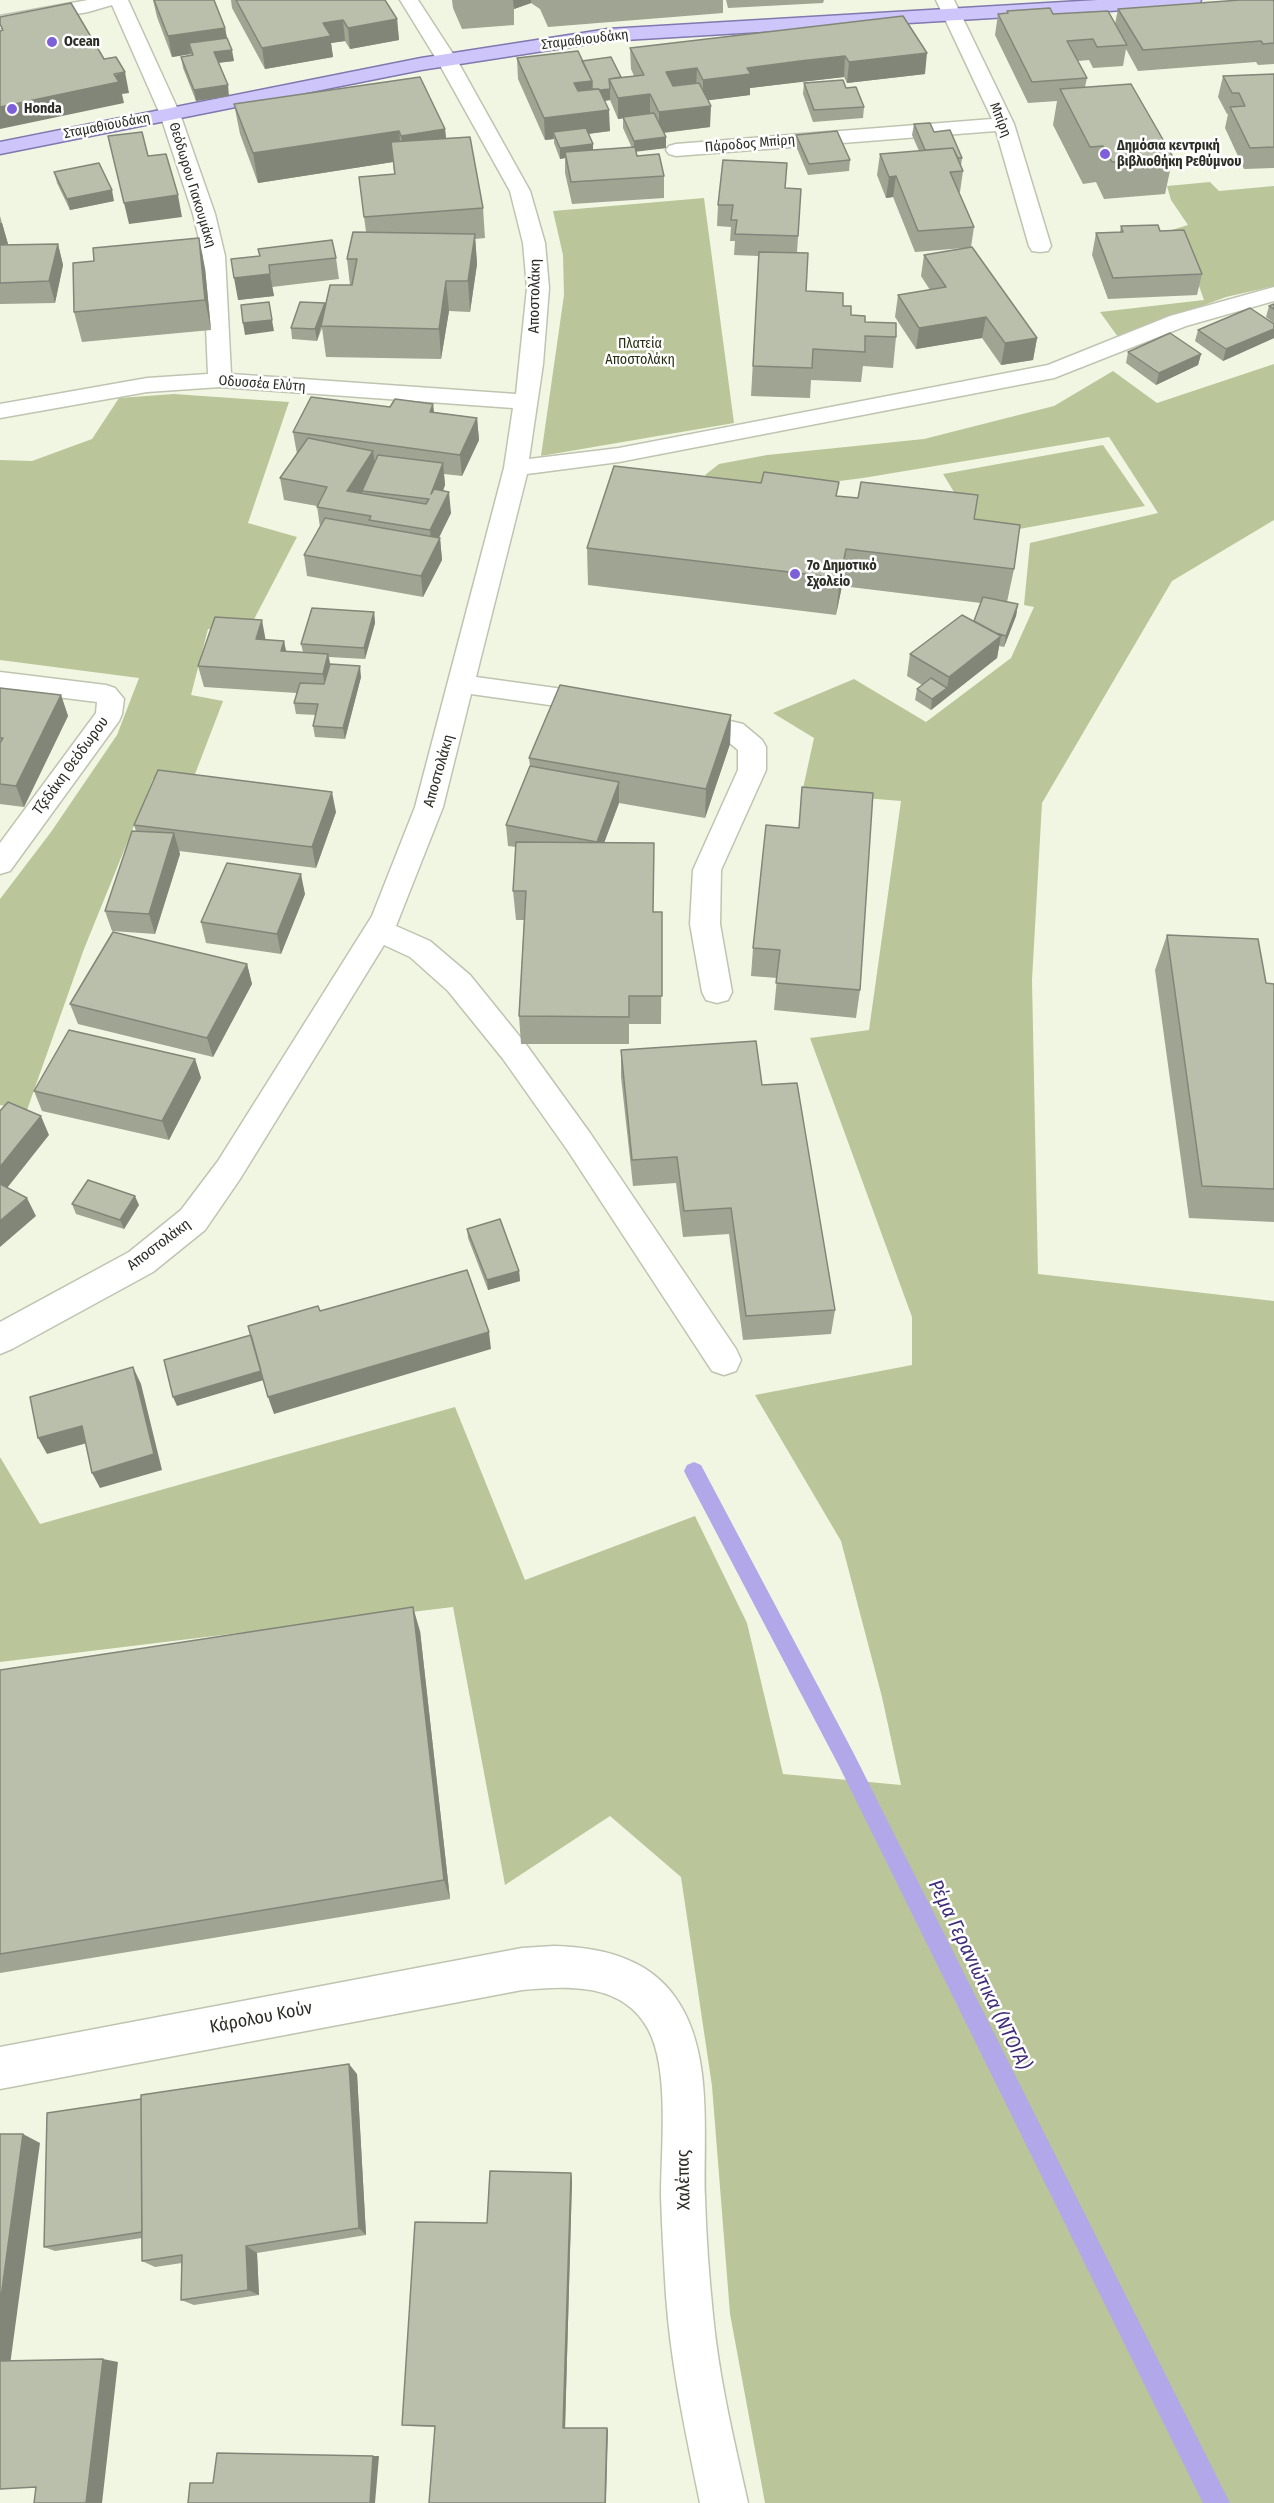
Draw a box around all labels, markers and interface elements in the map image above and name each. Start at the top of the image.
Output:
street label: Σταμαθιουδάκη [541,26,629,54]
place label: Ocean [64,34,100,50]
marker: Ocean [45,35,59,49]
street label: Μπίρη [986,100,1014,140]
place label: Honda [24,101,62,117]
marker: Honda [5,102,19,116]
street label: Σταμαθιουδάκη [62,109,152,143]
street label: Θεόδωρου Γιακουμάκη [165,120,219,250]
street label: Πάροδος Μπίρη [704,132,796,156]
place label: Δημόσια κεντρική βιβλιοθήκη Ρεθύμνου [1117,138,1241,170]
marker: Δημόσια κεντρική βιβλιοθήκη Ρεθύμνου [1098,147,1112,161]
street label: Αποστολάκη [525,258,545,334]
park label: Πλατεία Αποστολάκη [605,336,675,368]
street label: Οδυσσέα Ελύτη [218,373,306,395]
place label: 7ο Δημοτικό Σχολείο [807,558,877,590]
marker: 7ο Δημοτικό Σχολείο [788,567,802,581]
street label: Τζεδάκη Θεόδωρου [29,713,113,819]
street label: Αποστολάκη [420,733,458,809]
street label: Αποστολάκη [124,1215,194,1275]
water label: Ρέμα Γερανιώτικα (ΝΤΟΓΑ) [923,1876,1035,2074]
street label: Κάρολου Κούν [208,1997,314,2039]
street label: Χαλέπας [673,2150,695,2210]

